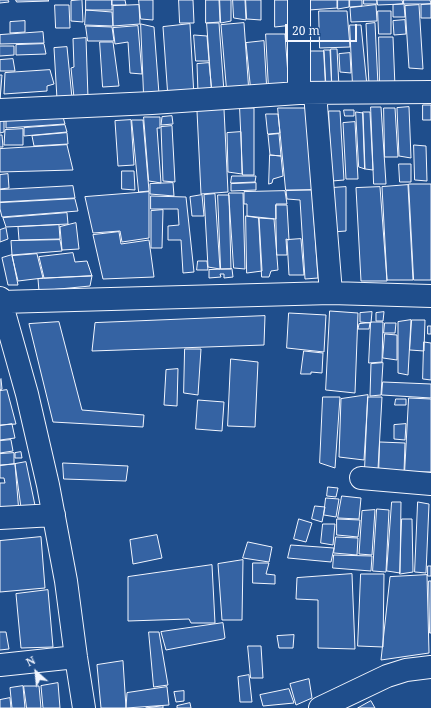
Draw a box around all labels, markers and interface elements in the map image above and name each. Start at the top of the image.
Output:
scale bar [287,16,359,42]
text: 20 m [292,22,320,39]
north arrow [16,652,56,692]
text: N [23,652,38,670]

